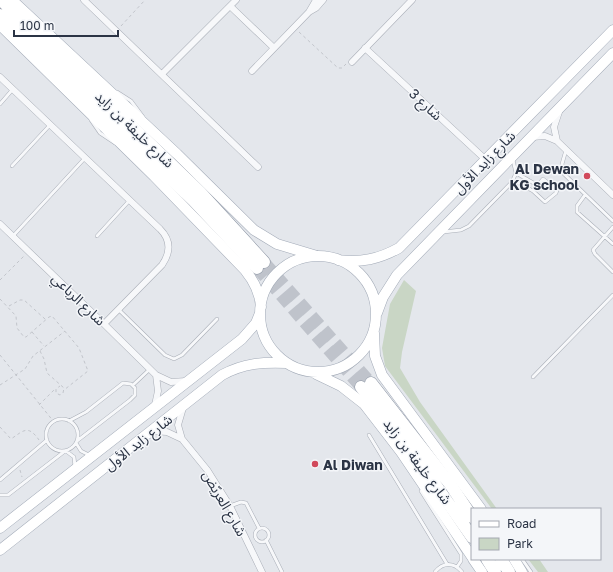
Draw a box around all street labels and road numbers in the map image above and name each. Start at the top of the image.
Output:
street label: شارع 3 [404,84,446,126]
street label: شارع خليفة بن زايد [90,87,178,173]
street label: شارع زايد الأول [450,127,521,199]
street label: شارع الرباعي [46,269,109,331]
street label: شارع زايد الأول [101,410,177,476]
street label: شارع خليفة بن زايد [378,415,456,509]
street label: شارع العريّض [197,467,251,541]

